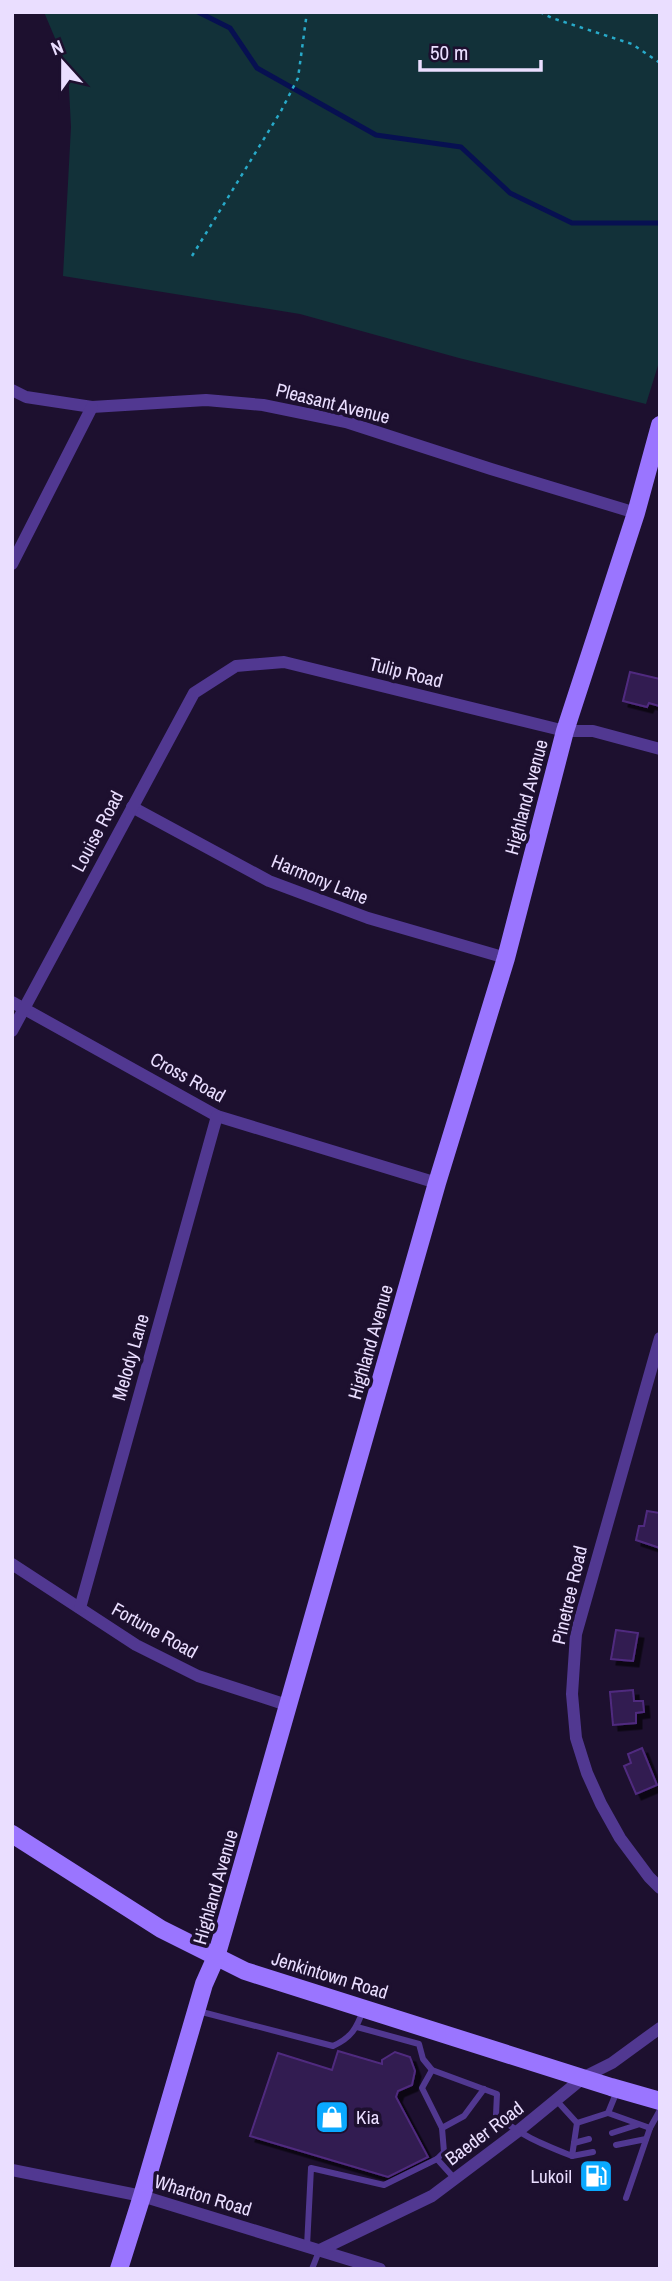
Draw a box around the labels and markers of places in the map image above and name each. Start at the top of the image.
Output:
shop icon: Kia [313,2098,351,2136]
place label: Kia [356,2104,380,2130]
fuel station icon: Lukoil [577,2157,615,2195]
place label: Lukoil [530,2163,572,2189]

